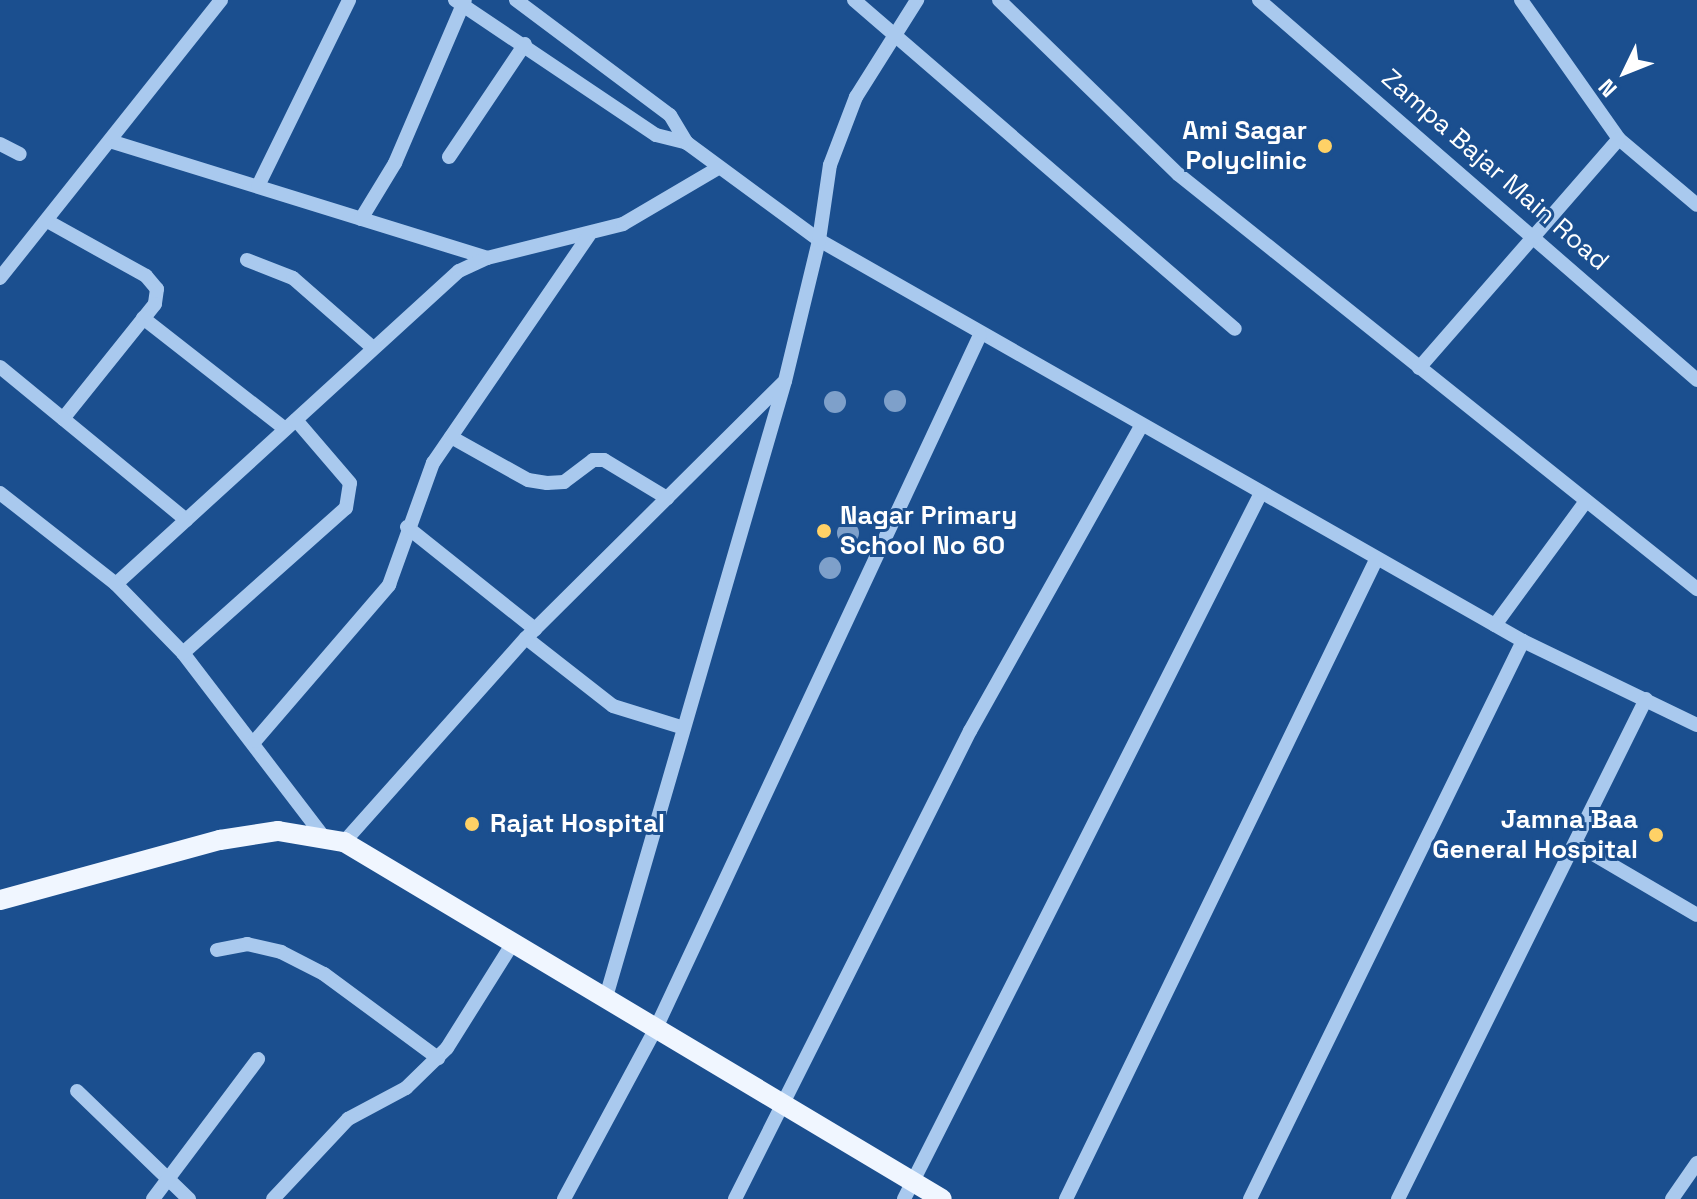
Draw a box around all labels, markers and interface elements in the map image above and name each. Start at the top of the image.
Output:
north arrow [1585,32,1665,112]
street label: Zampa Bajar Main Road [1375,63,1615,277]
text: N [1592,73,1623,103]
place label: Ami Sagar Polyclinic [1182,115,1307,176]
marker: Ami Sagar Polyclinic [1314,135,1336,157]
place label: Nagar Primary School No 60 [840,500,1017,562]
marker: Nagar Primary School No 60 [815,522,833,540]
place label: Jamna Baa General Hospital [1432,804,1638,866]
place label: Rajat Hospital [490,808,665,840]
marker: Rajat Hospital [461,813,483,835]
marker: Jamna Baa General Hospital [1645,824,1667,846]

